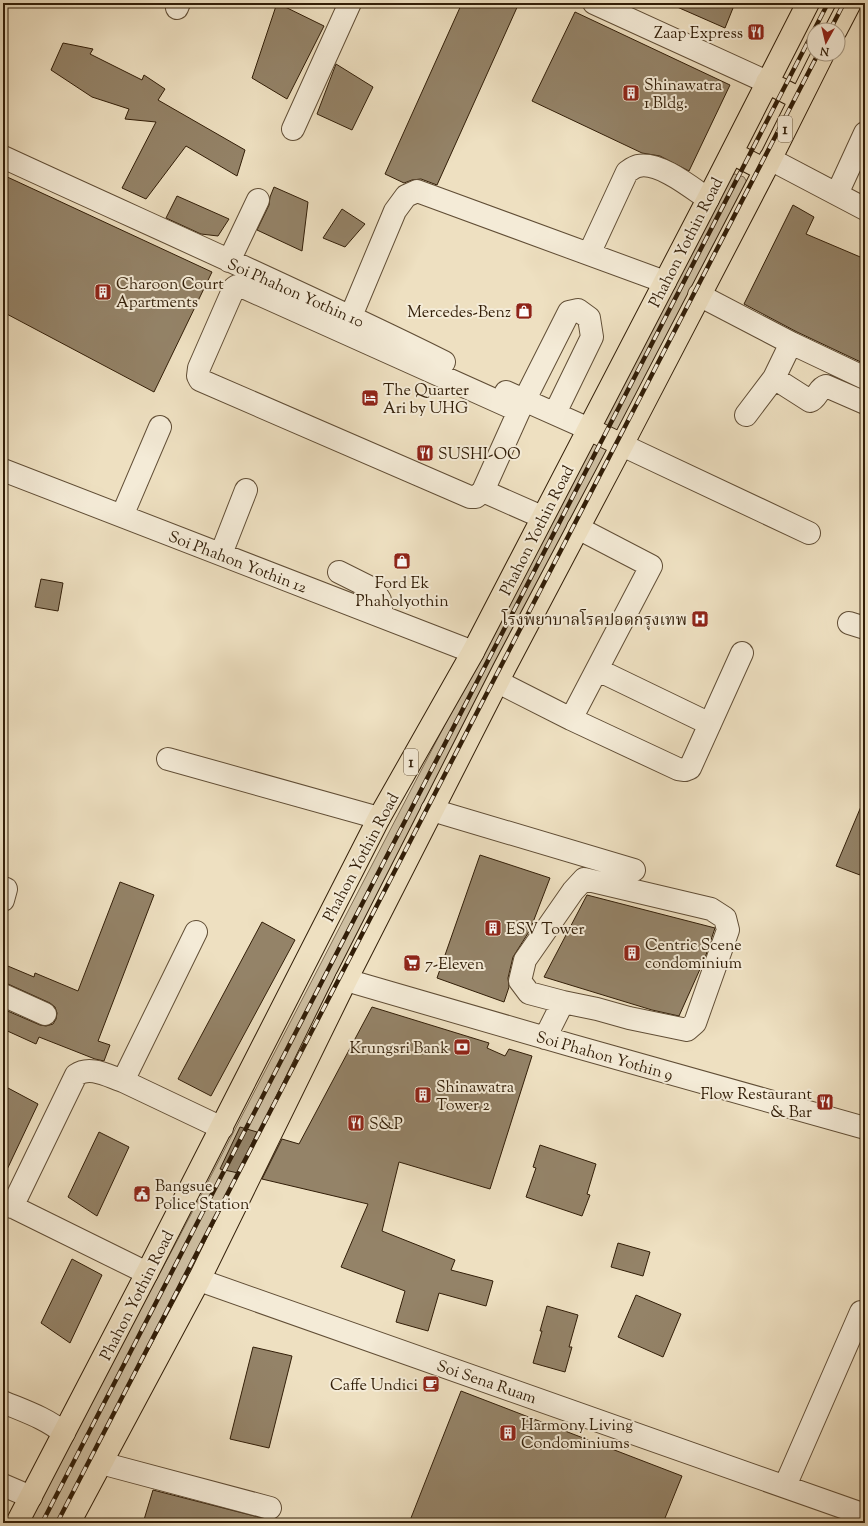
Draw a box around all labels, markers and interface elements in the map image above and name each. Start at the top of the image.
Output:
restaurant icon: Zaap Express [746,22,766,42]
north arrow [806,22,846,62]
place label: Zaap Express [654,23,743,46]
text: N [819,42,831,60]
place label: Shinawatra 1 Bldg. [644,75,723,116]
building icon: Shinawatra 1 Bldg. [621,83,641,103]
road number: 1 [778,116,792,142]
street label: Phahon Yothin Road [644,174,730,312]
street label: Soi Phahon Yothin 10 [223,254,367,335]
place label: Charoon Court Apartments [116,274,224,315]
building icon: Charoon Court Apartments [93,282,113,302]
shop icon: Mercedes-Benz [514,301,534,321]
place label: Mercedes-Benz [407,302,511,325]
place label: The Quarter Ari by UHG [383,380,469,421]
hotel icon: The Quarter Ari by UHG [360,388,380,408]
restaurant icon: SUSHI-OO [415,443,435,463]
place label: SUSHI-OO [438,444,521,467]
street label: Phahon Yothin Road [495,462,581,600]
street label: Soi Phahon Yothin 12 [165,526,310,601]
shop icon: Ford Ek Phaholyothin [392,551,412,571]
place label: Ford Ek Phaholyothin [355,573,449,614]
place label: โรงพยาบาลโรคปอดกรุงเทพ [501,609,687,633]
hospital icon: โรงพยาบาลโรคปอดกรุงเทพ [690,609,710,629]
road number: 1 [404,749,418,775]
street label: Phahon Yothin Road [318,789,406,927]
building icon: ESV Tower [483,918,503,938]
place label: ESV Tower [506,919,584,942]
place label: Centric Scene condominium [645,935,742,976]
building icon: Centric Scene condominium [622,943,642,963]
supermarket icon: 7-Eleven [402,953,422,973]
place label: 7-Eleven [425,954,485,977]
street label: Soi Phahon Yothin 9 [533,1027,676,1088]
bank icon: Krungsri Bank [452,1037,472,1057]
place label: Krungsri Bank [350,1038,449,1061]
place label: Shinawatra Tower 2 [436,1077,515,1118]
place label: Flow Restaurant & Bar [700,1084,813,1125]
building icon: Shinawatra Tower 2 [413,1085,433,1105]
restaurant icon: Flow Restaurant & Bar [815,1092,835,1112]
restaurant icon: S&P [346,1113,366,1133]
place label: S&P [369,1114,403,1137]
place label: Bangsue Police Station [155,1176,250,1217]
public building icon: Bangsue Police Station [132,1184,152,1204]
street label: Phahon Yothin Road [95,1227,181,1365]
street label: Soi Sena Ruam [433,1356,539,1411]
cafe icon: Caffe Undici [421,1374,441,1394]
place label: Caffe Undici [330,1375,418,1398]
place label: Harmony Living Condominiums [521,1415,633,1456]
building icon: Harmony Living Condominiums [498,1423,518,1443]

